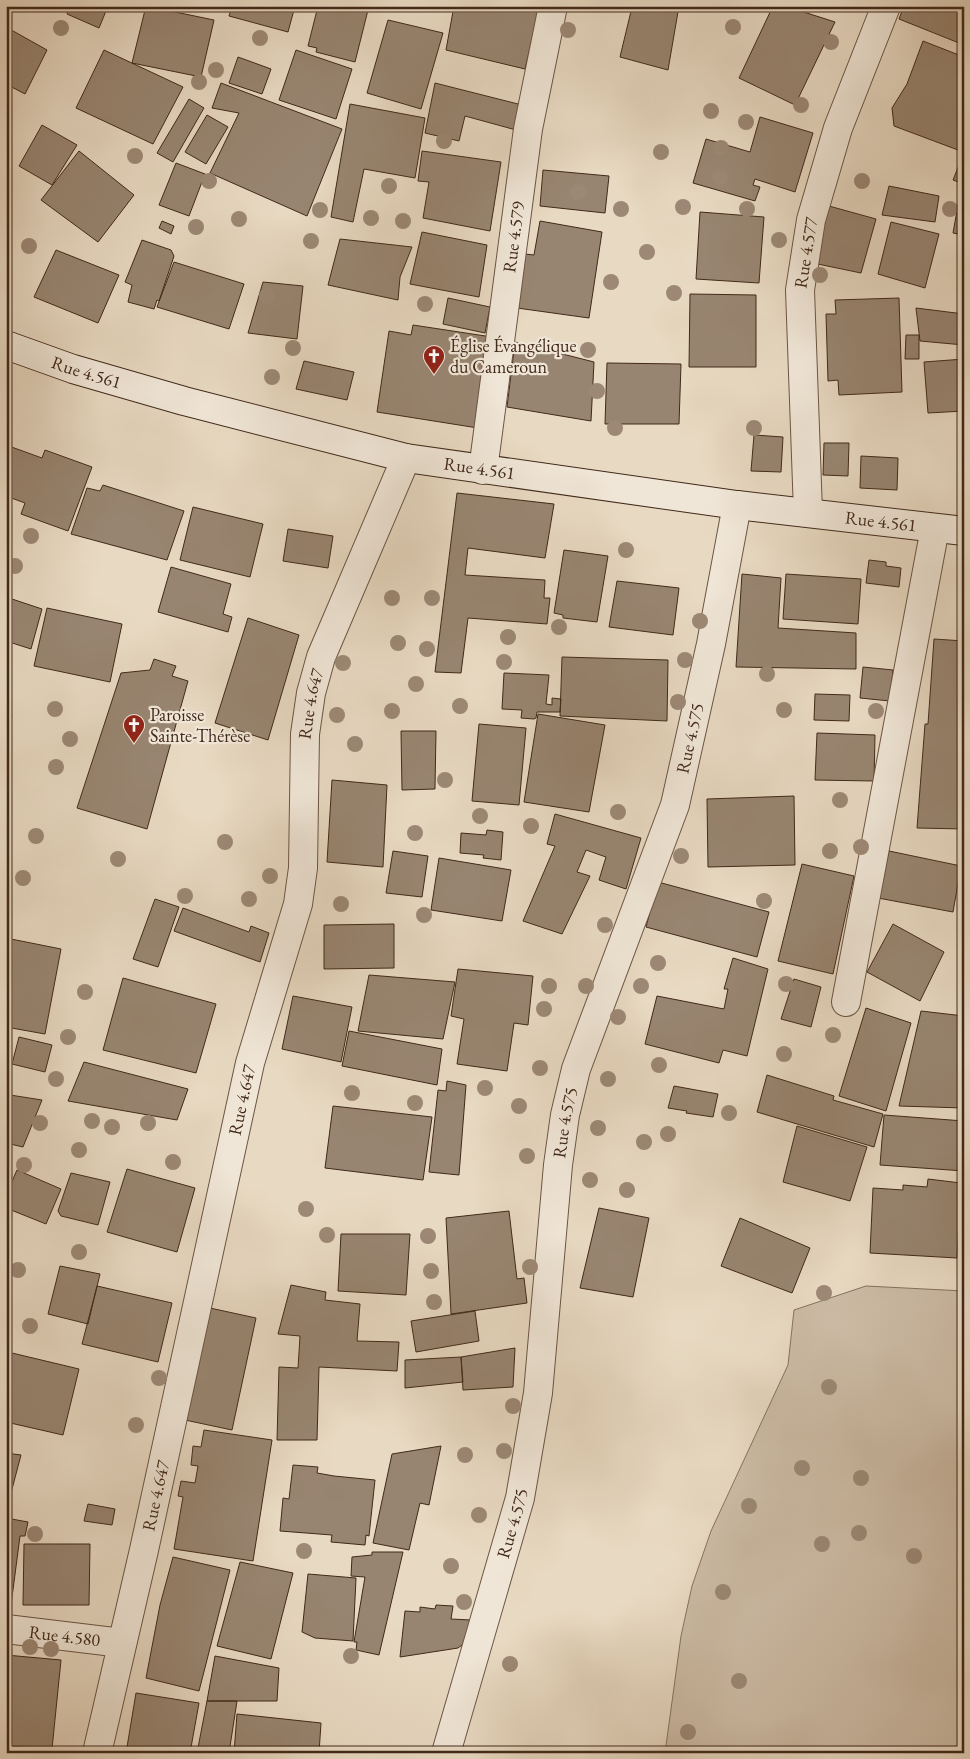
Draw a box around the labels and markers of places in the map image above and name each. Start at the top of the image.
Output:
place label: Église Évangélique du Cameroun [450,334,577,378]
church icon: Église Évangélique du Cameroun [422,344,446,375]
place label: Paroisse Sainte-Thérèse [150,703,250,747]
church icon: Paroisse Sainte-Thérèse [122,713,146,744]

